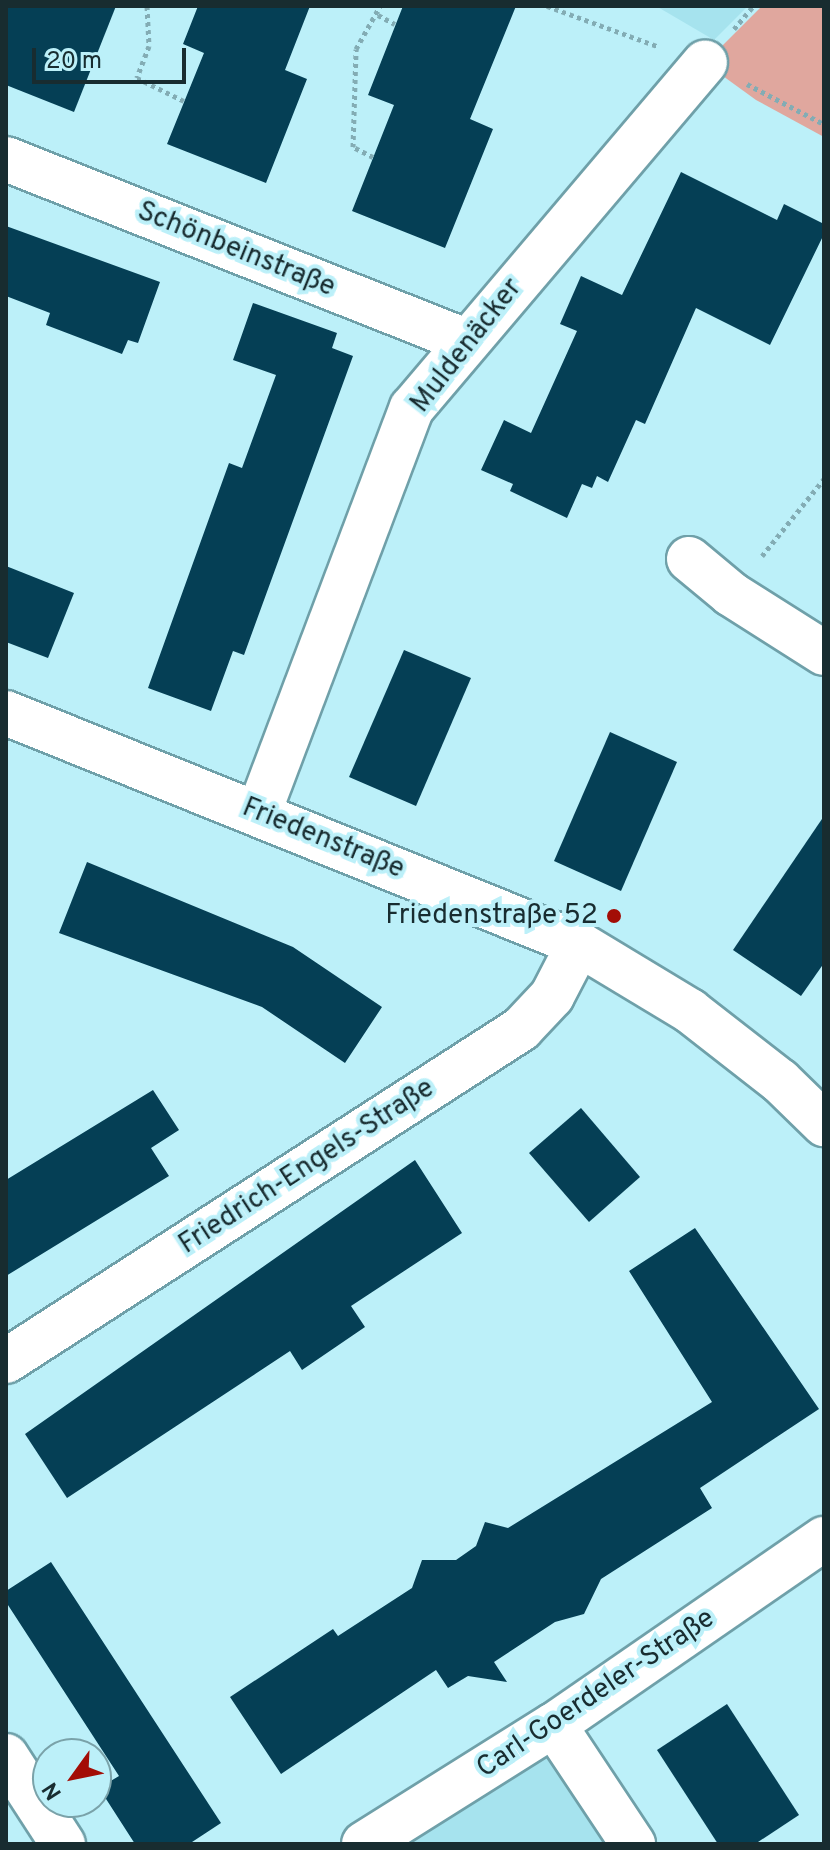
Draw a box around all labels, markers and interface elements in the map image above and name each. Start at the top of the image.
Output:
scale bar [36,32,190,82]
text: 20 m [46,47,102,77]
street label: Schönbeinstraße [132,195,340,305]
street label: Muldenäcker [404,272,530,420]
street label: Friedenstraße [237,791,409,887]
place label: Friedenstraße 52 [385,899,598,933]
marker: Friedenstraße 52 [605,907,623,925]
street label: Friedrich-Engels-Straße [173,1072,441,1262]
street label: Carl-Goerdeler-Straße [471,1602,721,1786]
north arrow [32,1738,112,1818]
text: N [38,1776,69,1804]

